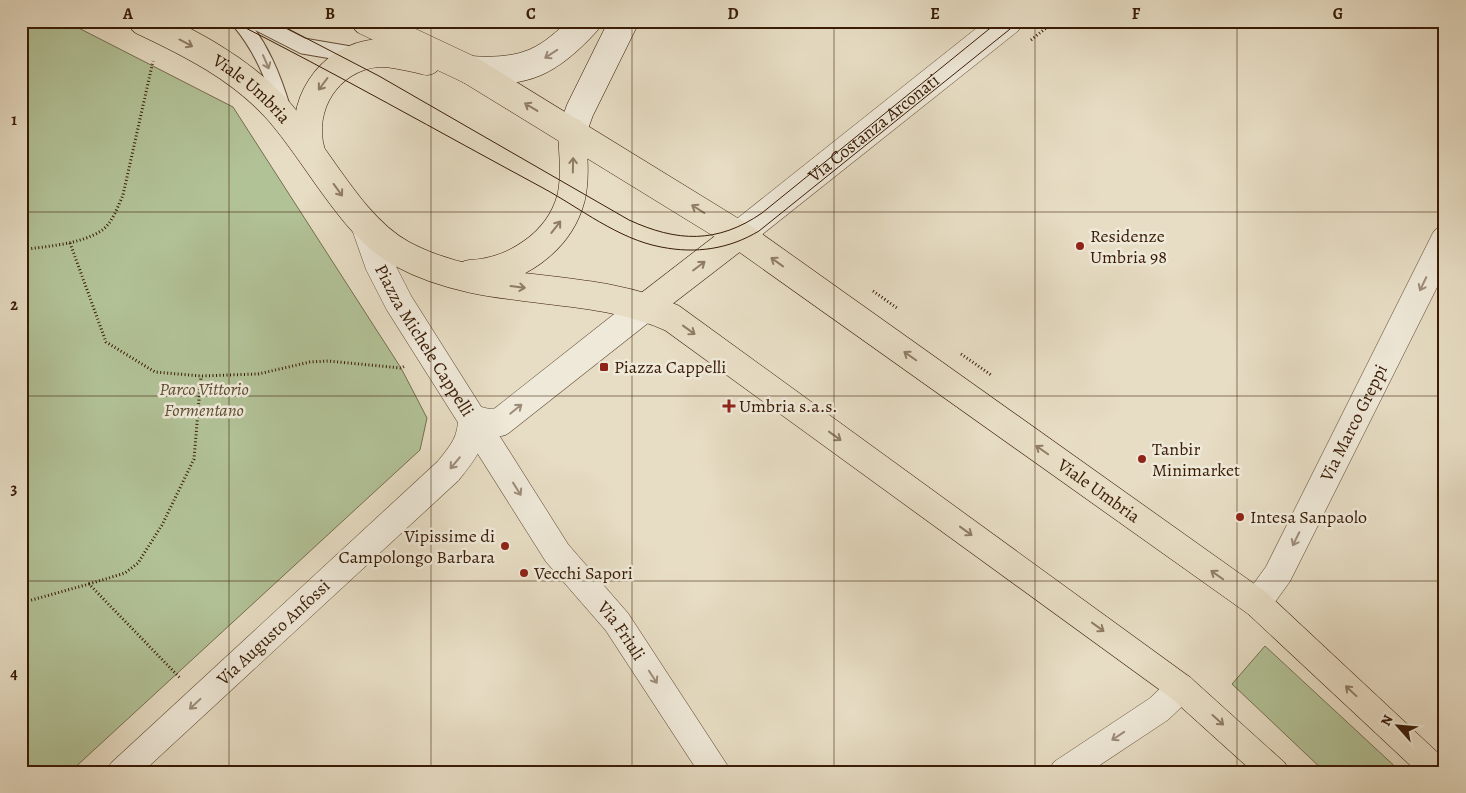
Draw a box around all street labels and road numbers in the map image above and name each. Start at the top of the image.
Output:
street label: Viale Umbria [207,48,297,129]
street label: Via Costanza Arconati [802,68,944,188]
street label: Piazza Michele Cappelli [369,260,480,421]
street label: Via Marco Greppi [1314,360,1393,486]
street label: Viale Umbria [1052,452,1146,529]
street label: Via Augusto Anfossi [211,574,335,691]
street label: Via Friuli [592,595,651,665]

